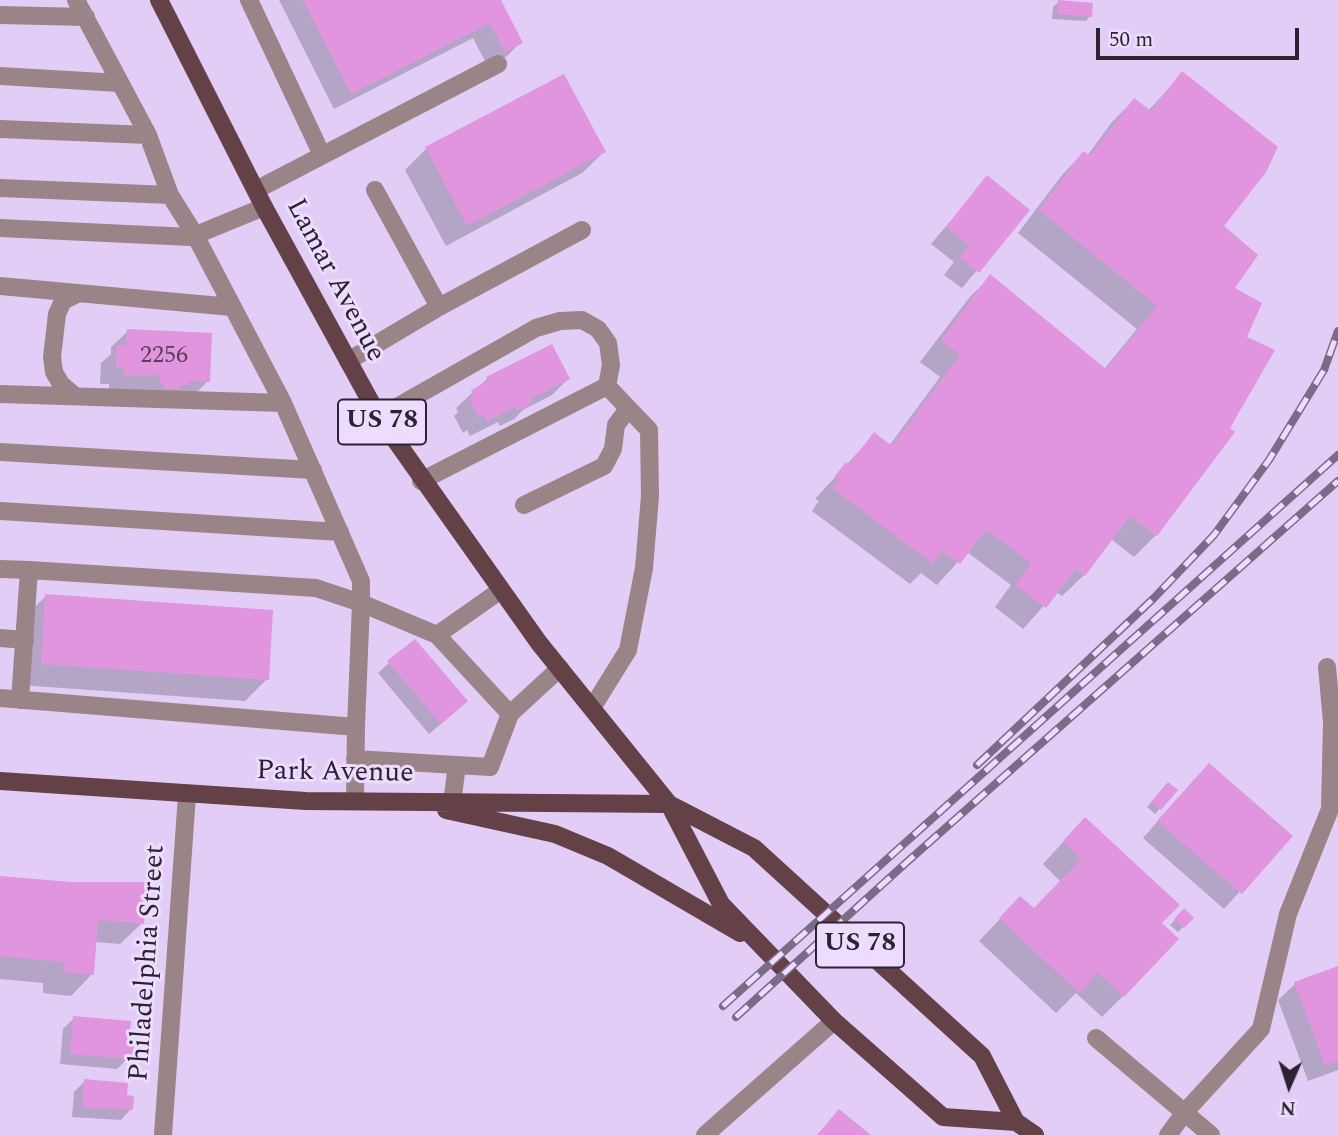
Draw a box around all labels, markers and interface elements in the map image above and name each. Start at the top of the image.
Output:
scale bar [1100,14,1303,58]
text: 50 m [1109,24,1153,56]
street label: Lamar Avenue [277,194,391,368]
house number: 2256 [140,343,188,371]
road number: US 78 [338,400,426,444]
street label: Park Avenue [256,756,414,792]
street label: Philadelphia Street [124,844,174,1082]
road number: US 78 [816,922,904,968]
north arrow [1254,1051,1324,1121]
text: N [1279,1093,1296,1122]

